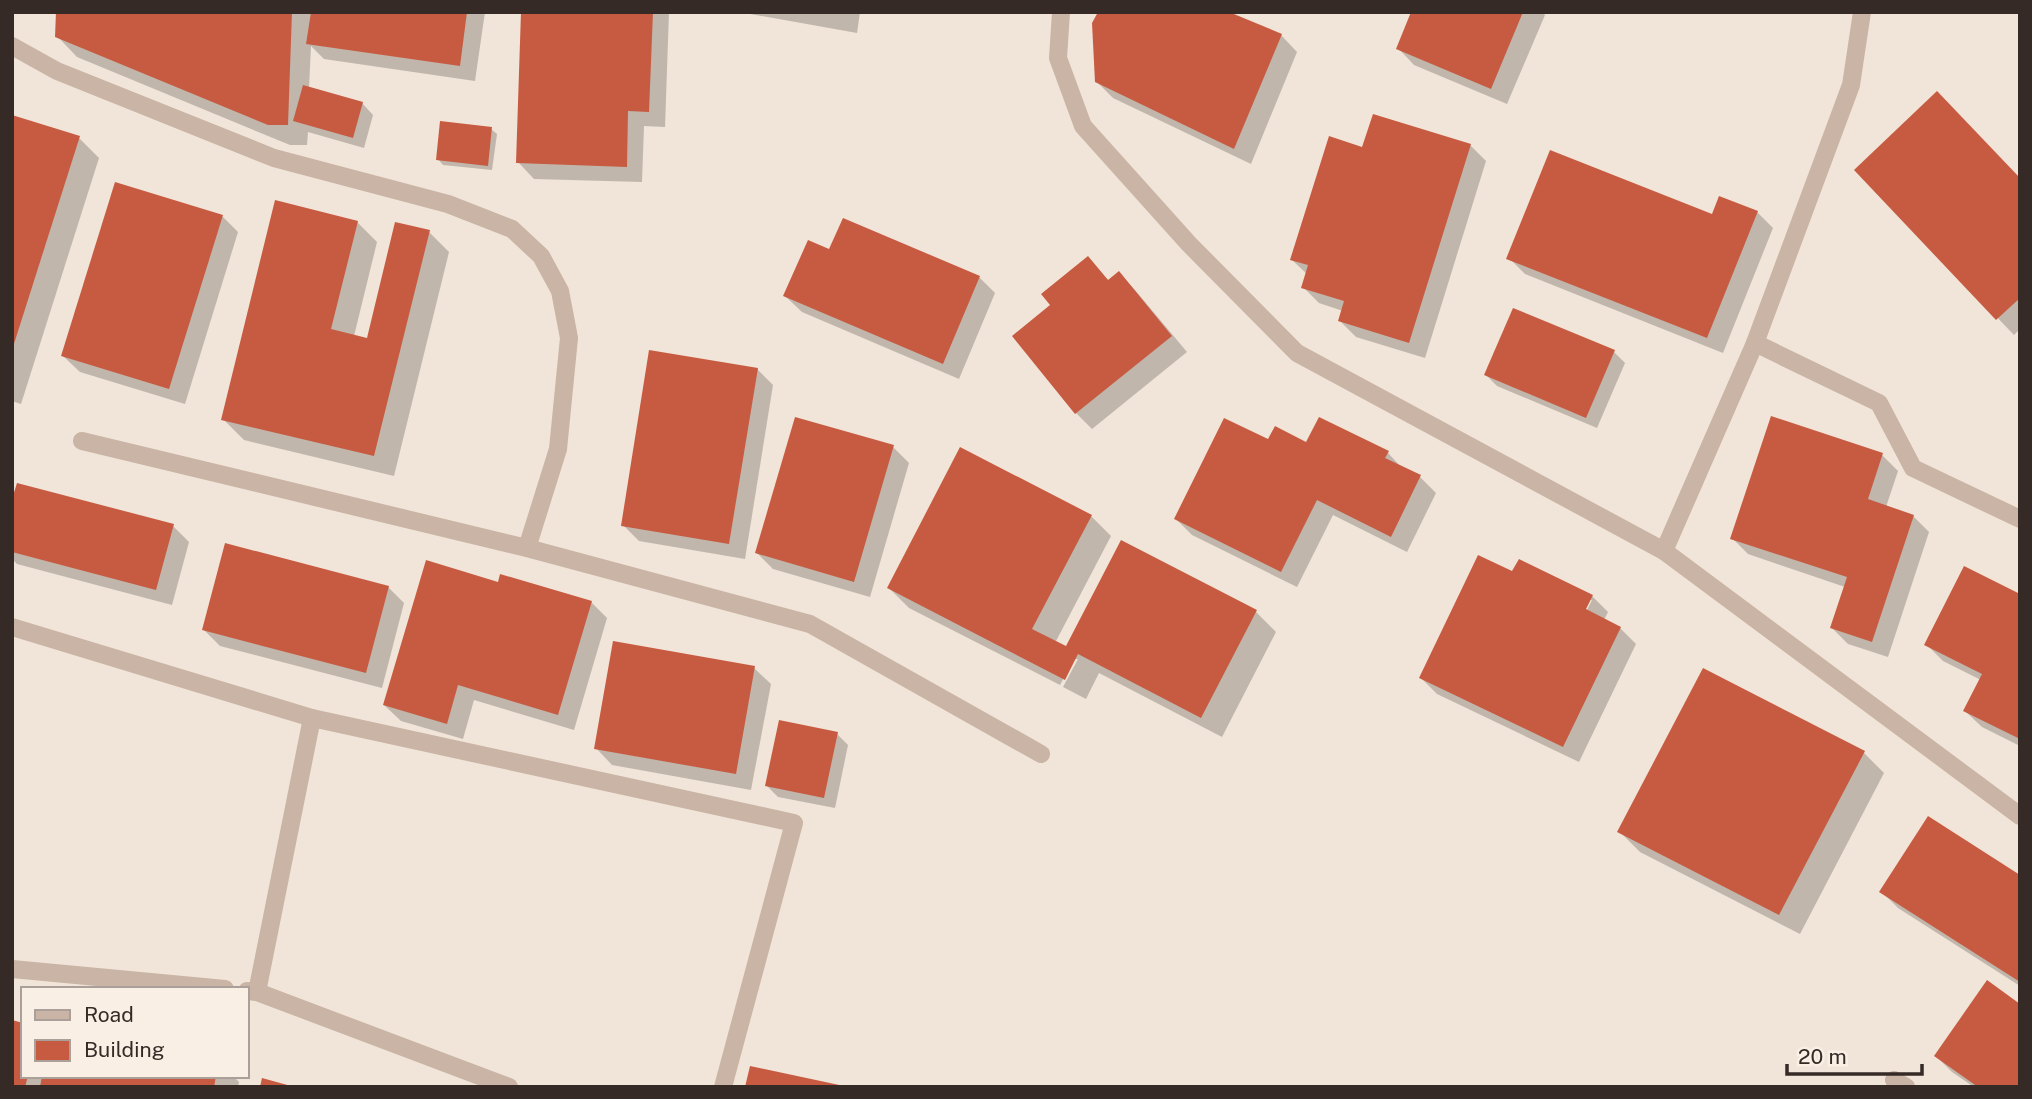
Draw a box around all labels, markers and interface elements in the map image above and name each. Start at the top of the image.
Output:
legend [21,987,248,1078]
text: Road [84,1002,134,1027]
scale bar [1787,1032,1922,1076]
text: Building [84,1037,165,1062]
text: 20 m [1798,1044,1847,1069]

